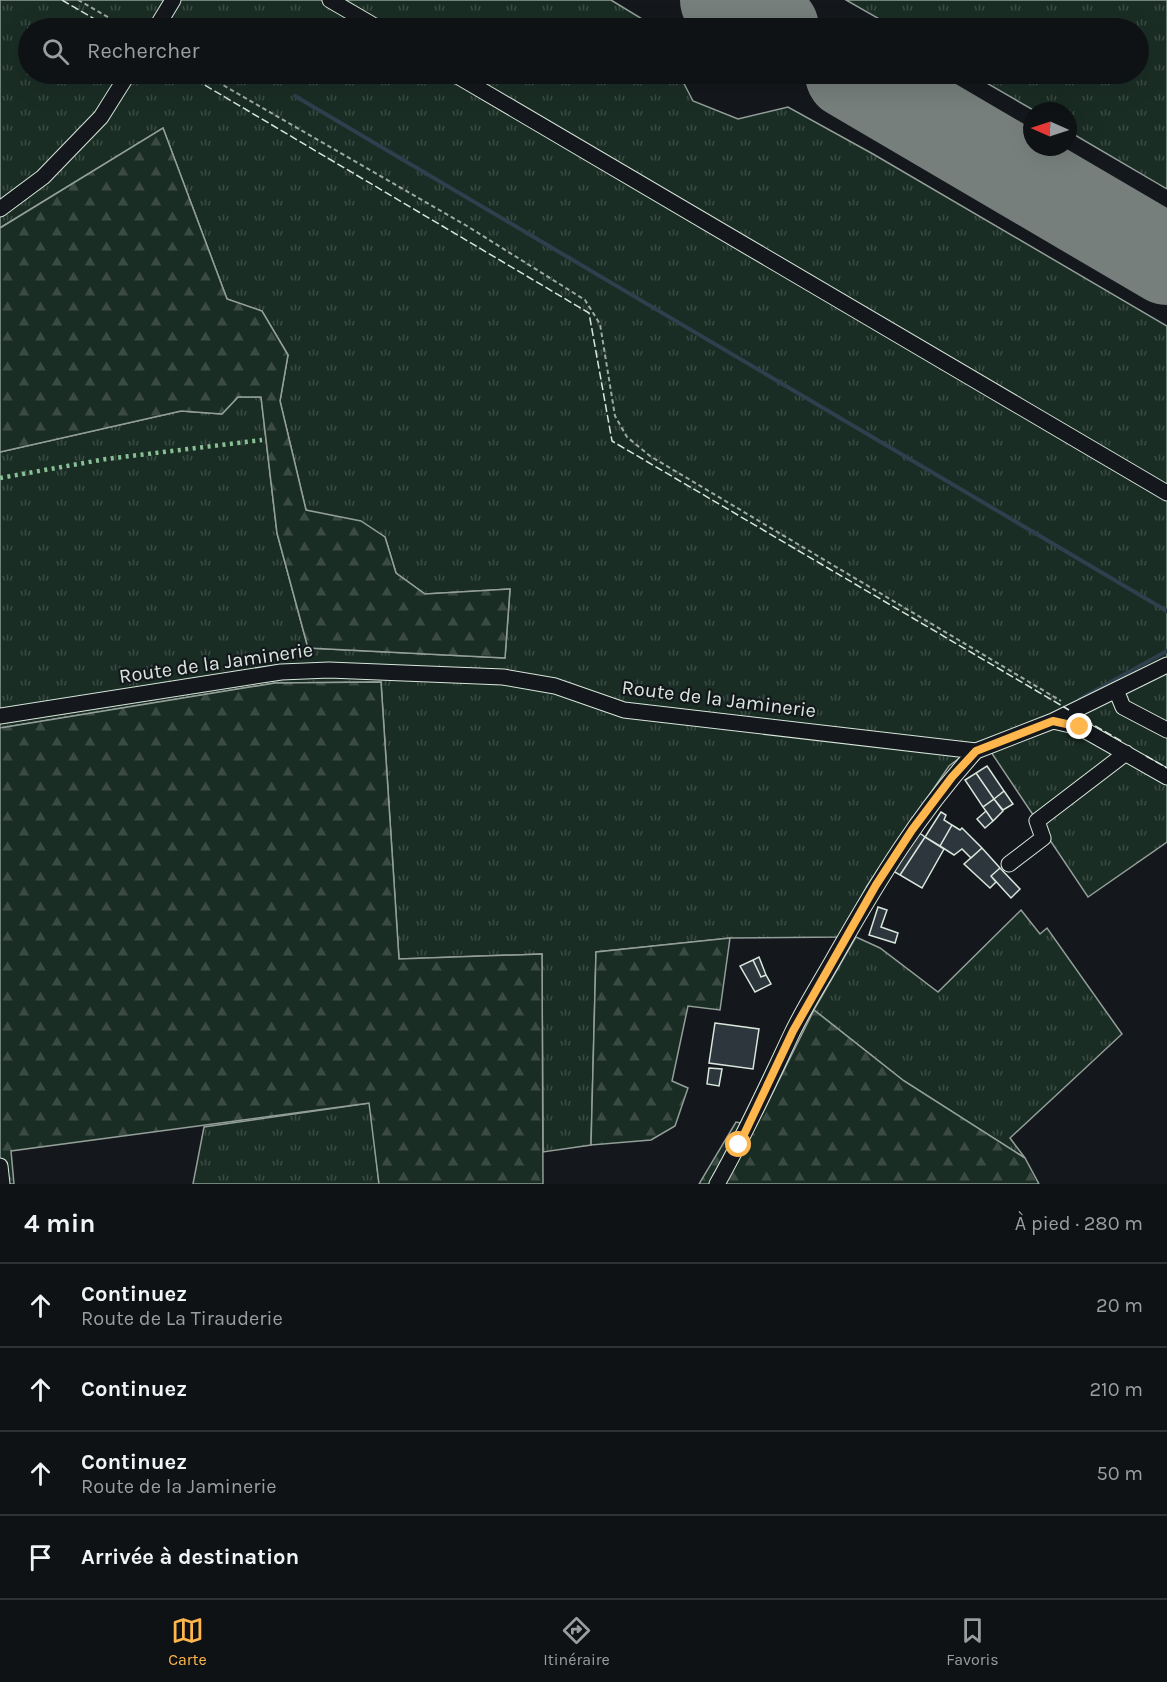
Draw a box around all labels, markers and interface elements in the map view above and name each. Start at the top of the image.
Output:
search box [18,18,1149,84]
icon: search [39,35,72,68]
text: Rechercher [87,38,200,64]
north arrow [1023,102,1077,156]
street label: Route de la Jaminerie [118,638,314,688]
street label: Route de la Jaminerie [621,676,817,722]
route end [1066,713,1092,739]
route start [725,1131,751,1157]
text: 4 min [24,1208,95,1239]
text: À pied · 280 m [1015,1212,1143,1235]
text: Continuez [81,1281,187,1307]
icon: ahead [24,1289,57,1322]
text: 20 m [1096,1294,1143,1317]
text: Route de La Tirauderie [81,1307,283,1330]
icon: ahead [24,1373,57,1406]
text: Continuez [81,1376,187,1402]
text: 210 m [1089,1378,1143,1401]
text: Continuez [81,1449,187,1475]
icon: ahead [24,1457,57,1490]
text: 50 m [1096,1462,1143,1485]
text: Route de la Jaminerie [81,1475,277,1498]
icon: arrive [24,1541,57,1574]
text: Arrivée à destination [81,1544,299,1570]
tab: Carte [168,1614,207,1669]
tab: Itinéraire [543,1614,610,1669]
tab: Favoris [946,1614,999,1669]

